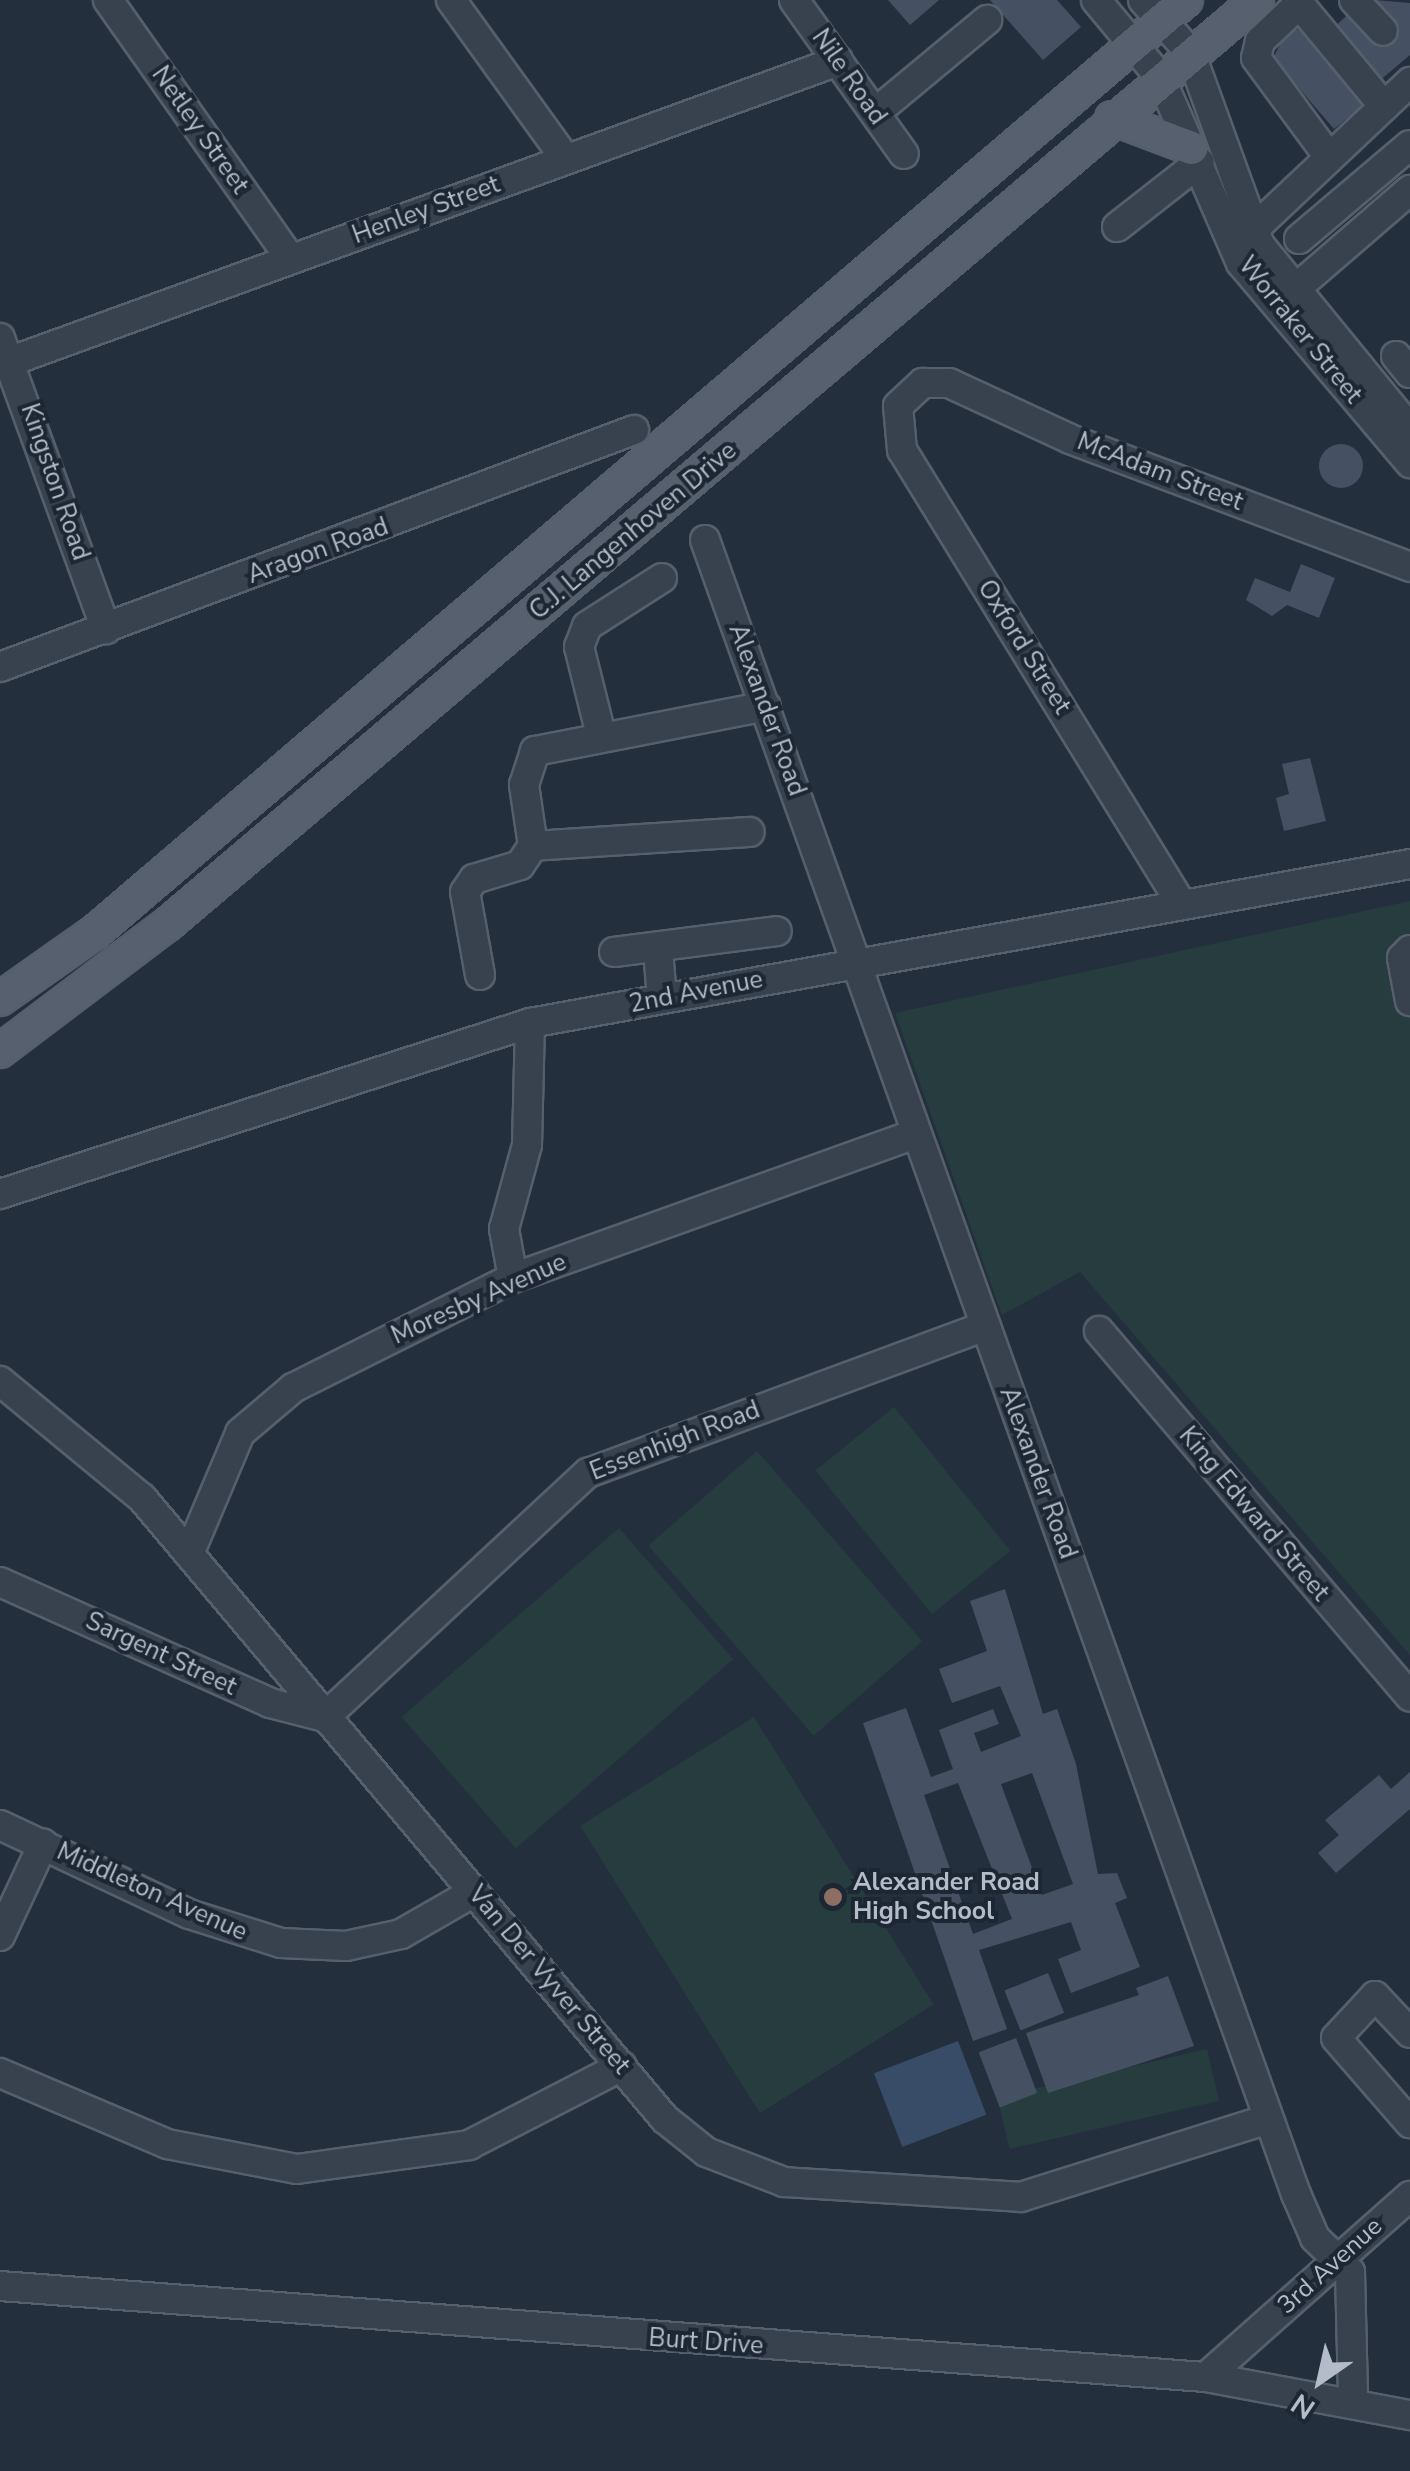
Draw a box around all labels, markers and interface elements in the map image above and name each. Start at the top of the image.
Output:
street label: Nile Road [805,24,893,130]
street label: Netley Street [145,61,255,199]
street label: Henley Street [348,169,504,251]
street label: Worraker Street [1232,251,1368,409]
street label: Kingston Road [14,400,96,564]
street label: McAdam Street [1073,427,1247,517]
street label: C.J. Langenhoven Drive [524,436,742,626]
street label: Aragon Road [244,512,392,590]
street label: Oxford Street [971,575,1077,719]
street label: Alexander Road [722,620,812,800]
street label: 2nd Avenue [627,964,765,1020]
street label: Moresby Avenue [387,1247,571,1351]
street label: Alexander Road [993,1383,1083,1563]
street label: Essenhigh Road [586,1395,764,1487]
street label: King Edward Street [1173,1421,1335,1607]
street label: Sargent Street [81,1606,241,1702]
street label: Middleton Avenue [52,1837,252,1947]
place label: Alexander Road High School [853,1868,1040,1927]
street label: Van Der Vyver Street [462,1880,636,2080]
marker: Alexander Road High School [822,1886,844,1908]
street label: 3rd Avenue [1272,2211,1388,2321]
street label: Burt Drive [648,2323,764,2361]
north arrow [1270,2331,1370,2431]
text: N [1284,2384,1323,2427]

